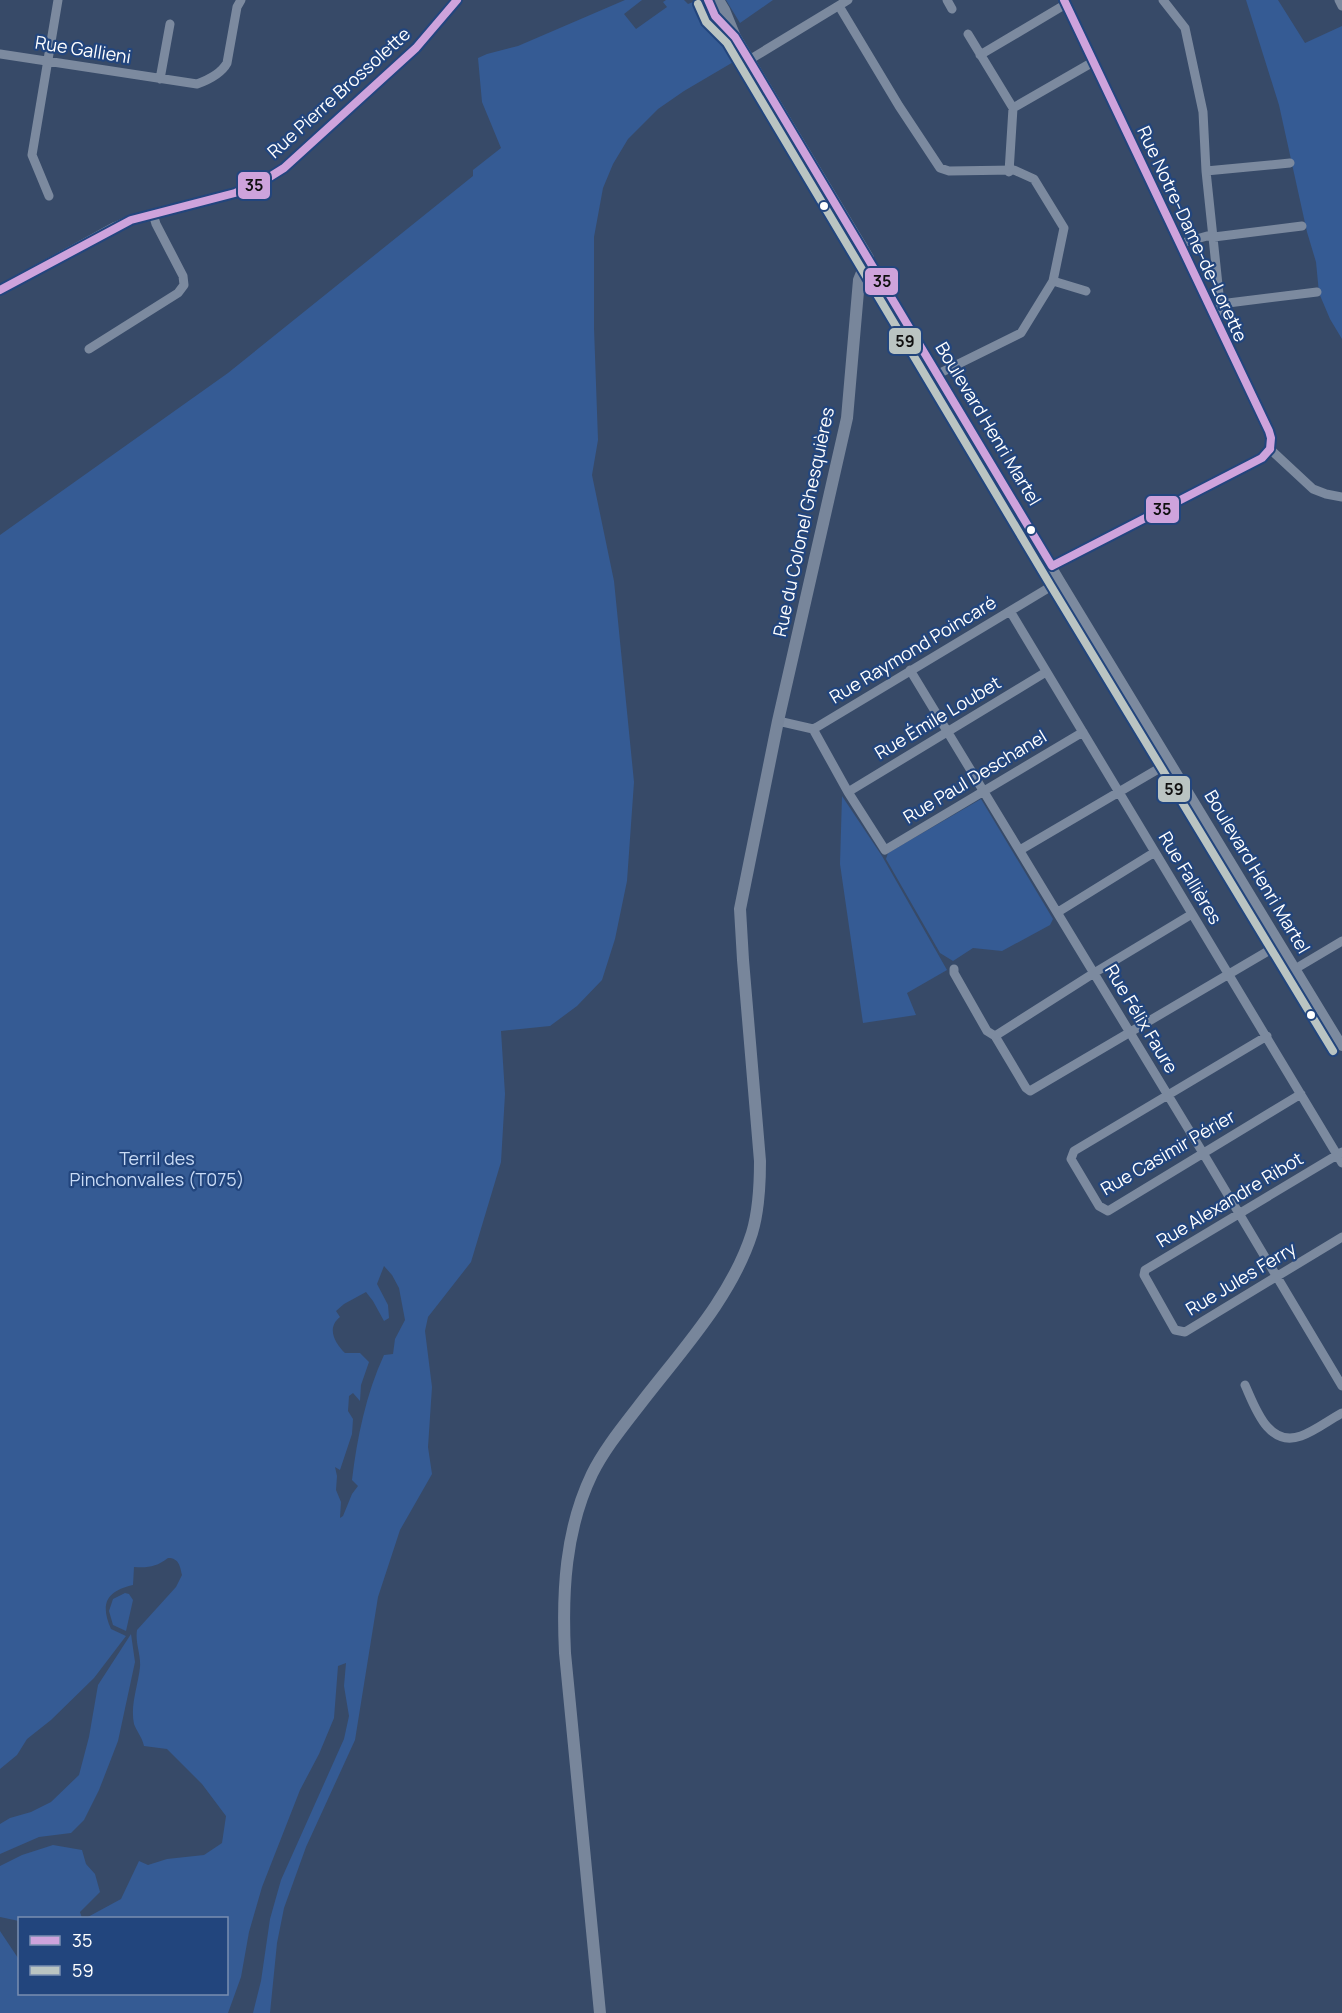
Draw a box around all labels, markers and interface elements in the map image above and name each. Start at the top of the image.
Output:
street label: Rue Pierre Brossolette [262,22,415,163]
street label: Rue Gallieni [34,30,133,68]
street label: Rue Notre-Dame-de-Lorette [1132,122,1254,345]
line badge: 35 [237,171,271,200]
text: 35 [245,174,263,196]
unlabelled marker [818,200,830,212]
line badge: 35 [864,267,899,296]
text: 35 [873,270,891,292]
line badge: 59 [888,327,922,355]
text: 59 [895,330,915,352]
street label: Boulevard Henri Martel [930,337,1047,510]
street label: Rue du Colonel Ghesquières [767,405,839,639]
line badge: 35 [1145,495,1180,524]
text: 35 [1153,498,1171,520]
unlabelled marker [1025,524,1037,536]
street label: Rue Raymond Poincaré [825,590,1000,708]
street label: Rue Émile Loubet [870,670,1005,764]
street label: Rue Paul Deschanel [898,724,1051,828]
line badge: 59 [1157,775,1191,803]
text: 59 [1164,778,1184,800]
street label: Boulevard Henri Martel [1199,785,1316,958]
street label: Rue Fallières [1154,827,1228,928]
street label: Rue Félix Faure [1100,960,1184,1077]
unlabelled marker [1305,1009,1317,1021]
street label: Rue Casimir Périer [1096,1104,1239,1200]
park label: Terril des Pinchonvalles (T075) [70,1146,244,1191]
street label: Rue Alexandre Ribot [1152,1146,1307,1252]
street label: Rue Jules Ferry [1181,1236,1301,1321]
legend [18,1917,228,1995]
text: 35 [72,1928,92,1952]
text: 59 [72,1958,94,1982]

